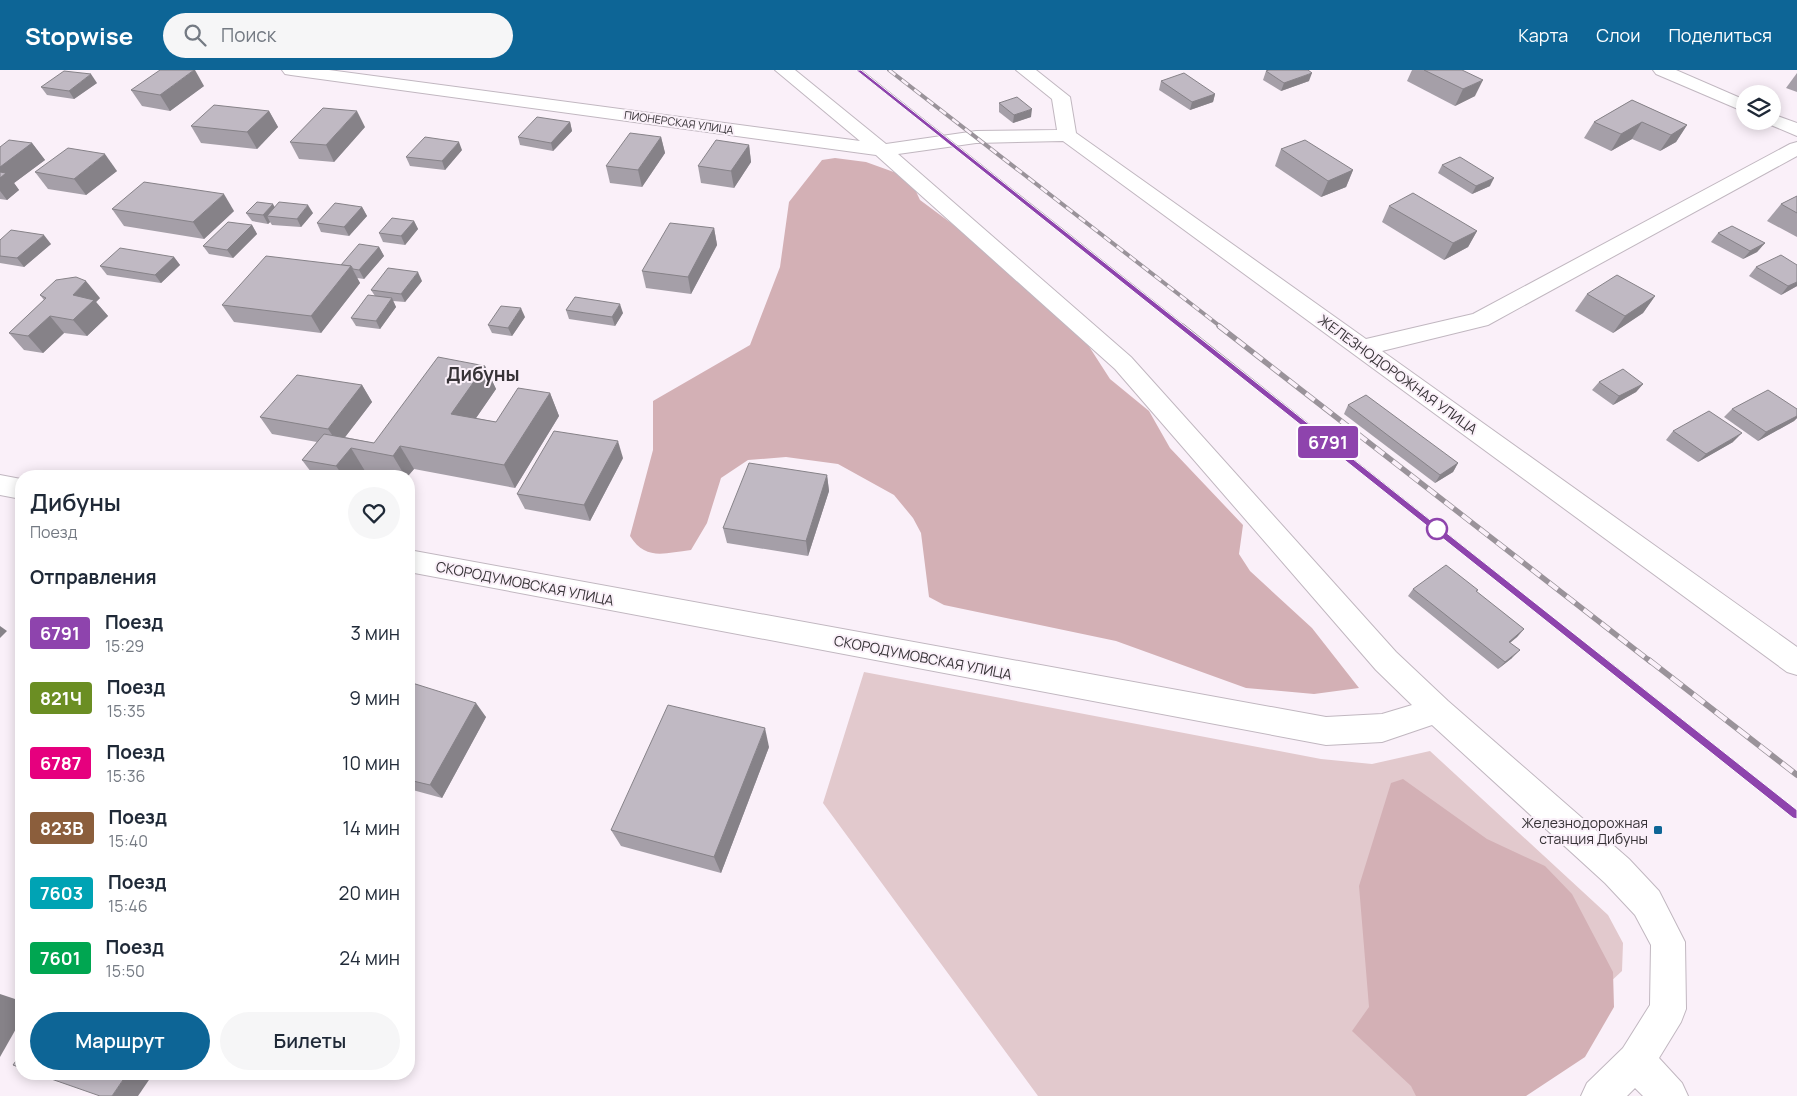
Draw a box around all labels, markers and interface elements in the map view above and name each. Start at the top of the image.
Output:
search box [163,13,513,58]
text: Stopwise [25,19,133,52]
icon: search [181,21,209,49]
text: Поиск [221,22,276,48]
text: Карта [1518,23,1568,47]
text: Слои [1596,23,1640,47]
text: Поделиться [1668,23,1772,47]
map controls [1736,85,1781,130]
button: layers [1736,85,1781,130]
street label: ПИОНЕРСКАЯ УЛИЦА [623,107,735,137]
street label: ЖЕЛЕЗНОДОРОЖНАЯ УЛИЦА [1315,310,1482,438]
district label: Дибуны [446,361,520,387]
line badge: 6791 [1293,426,1363,458]
text: 6791 [1308,430,1348,454]
text: Дибуны [30,485,121,518]
button: heart [348,487,400,539]
unlabelled marker [1426,518,1448,540]
text: Поезд [30,521,77,543]
street label: СКОРОДУМОВСКАЯ УЛИЦА [435,556,616,610]
text: Отправления [30,564,157,590]
text: Поезд [105,609,163,635]
text: 3 мин [351,620,400,646]
text: 6791 [40,621,80,645]
street label: СКОРОДУМОВСКАЯ УЛИЦА [833,630,1014,684]
text: 15:29 [105,635,144,657]
text: Поезд [107,674,165,700]
text: 9 мин [349,685,400,711]
text: 821Ч [40,686,82,710]
text: 15:35 [107,700,145,722]
text: Поезд [106,739,165,765]
text: 10 мин [342,750,400,776]
text: 6787 [40,751,81,775]
text: 15:36 [106,765,145,787]
text: Поезд [109,804,167,830]
place label: Железнодорожная станция Дибуны [1522,813,1648,848]
text: 14 мин [342,815,400,841]
text: 823В [40,816,84,840]
marker: Железнодорожная станция Дибуны [1652,824,1664,836]
text: 15:40 [109,830,148,852]
text: Поезд [108,869,167,895]
text: 20 мин [339,880,400,906]
text: 7603 [40,881,83,905]
text: 15:46 [108,895,148,917]
text: Поезд [106,934,164,960]
text: 24 мин [339,945,400,971]
text: 7601 [40,946,81,970]
text: 15:50 [106,960,145,982]
button: Маршрут [30,1012,210,1070]
button: Билеты [220,1012,400,1070]

